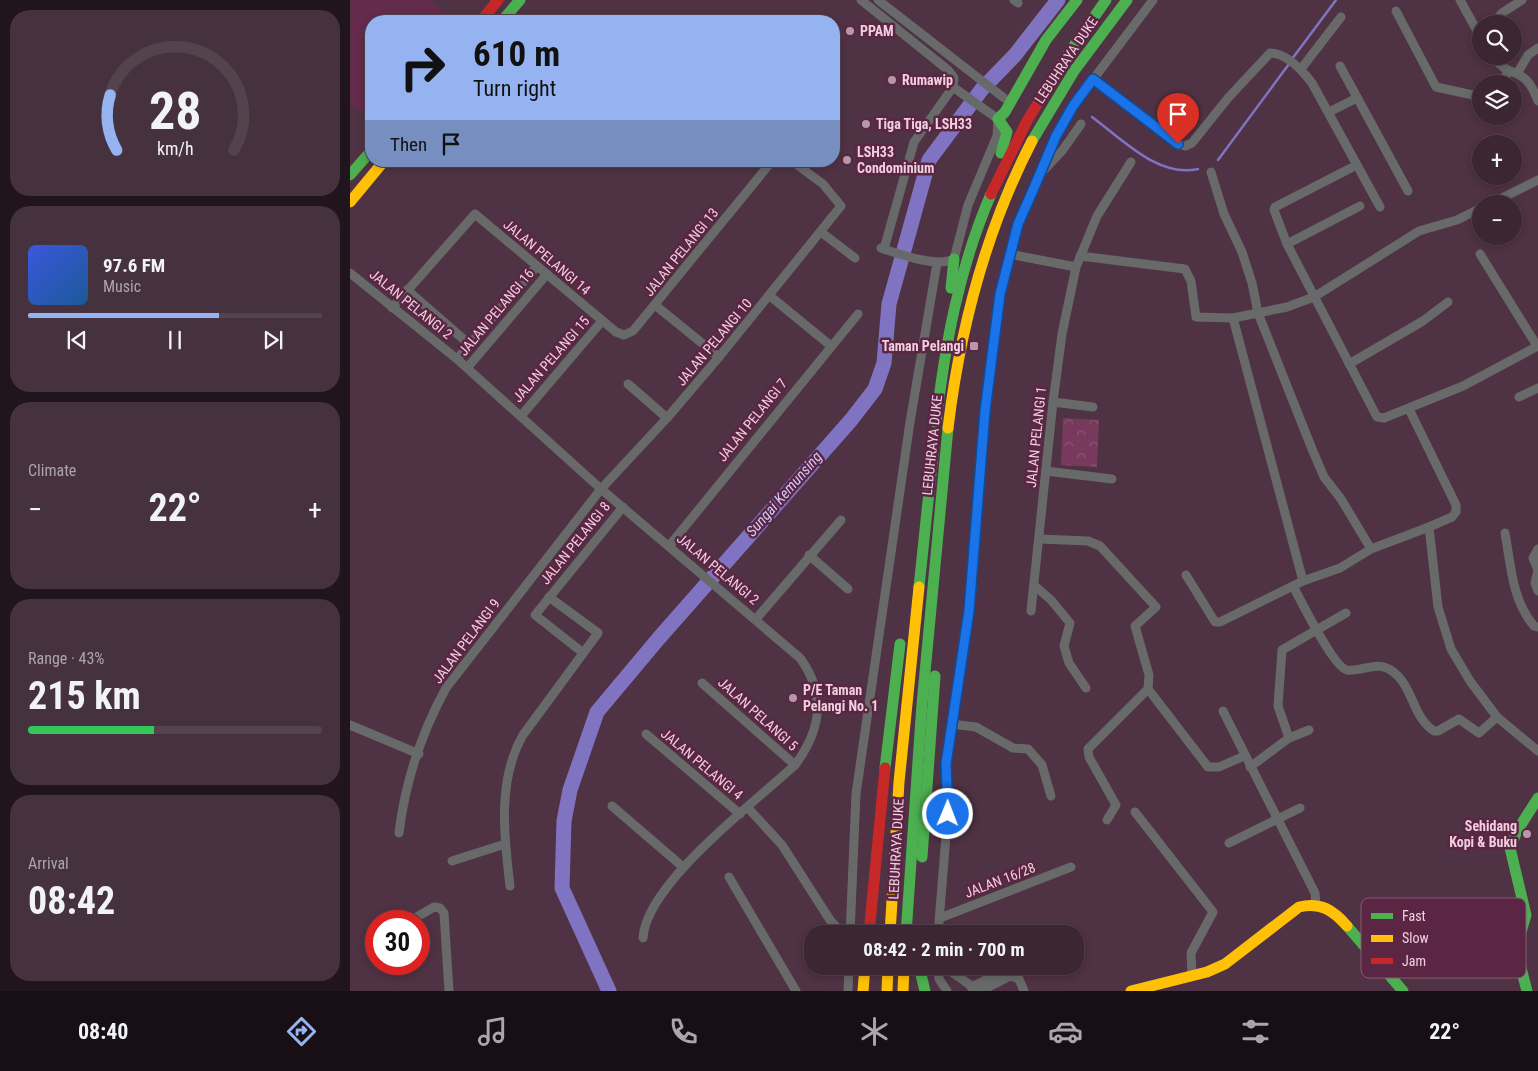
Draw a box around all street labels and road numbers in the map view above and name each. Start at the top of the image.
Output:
street label: LEBUHRAYA DUKE [1031,14,1101,106]
street label: JALAN PELANGI 13 [641,205,721,299]
street label: JALAN PELANGI 14 [500,216,594,298]
street label: JALAN PELANGI 16 [455,265,537,359]
street label: JALAN PELANGI 2 [366,266,456,342]
street label: JALAN PELANGI 10 [673,295,755,389]
street label: JALAN PELANGI 15 [509,313,593,405]
street label: JALAN PELANGI 7 [714,375,790,465]
street label: JALAN PELANGI 1 [1023,386,1049,488]
street label: LEBUHRAYA DUKE [919,394,945,496]
street label: JALAN PELANGI 8 [537,498,613,588]
street label: JALAN PELANGI 2 [674,530,762,608]
street label: JALAN PELANGI 9 [429,596,503,686]
street label: JALAN PELANGI 5 [715,674,801,754]
street label: JALAN PELANGI 4 [658,725,746,803]
street label: LEBUHRAYA DUKE [885,798,907,900]
street label: JALAN 16/28 [962,859,1038,901]

